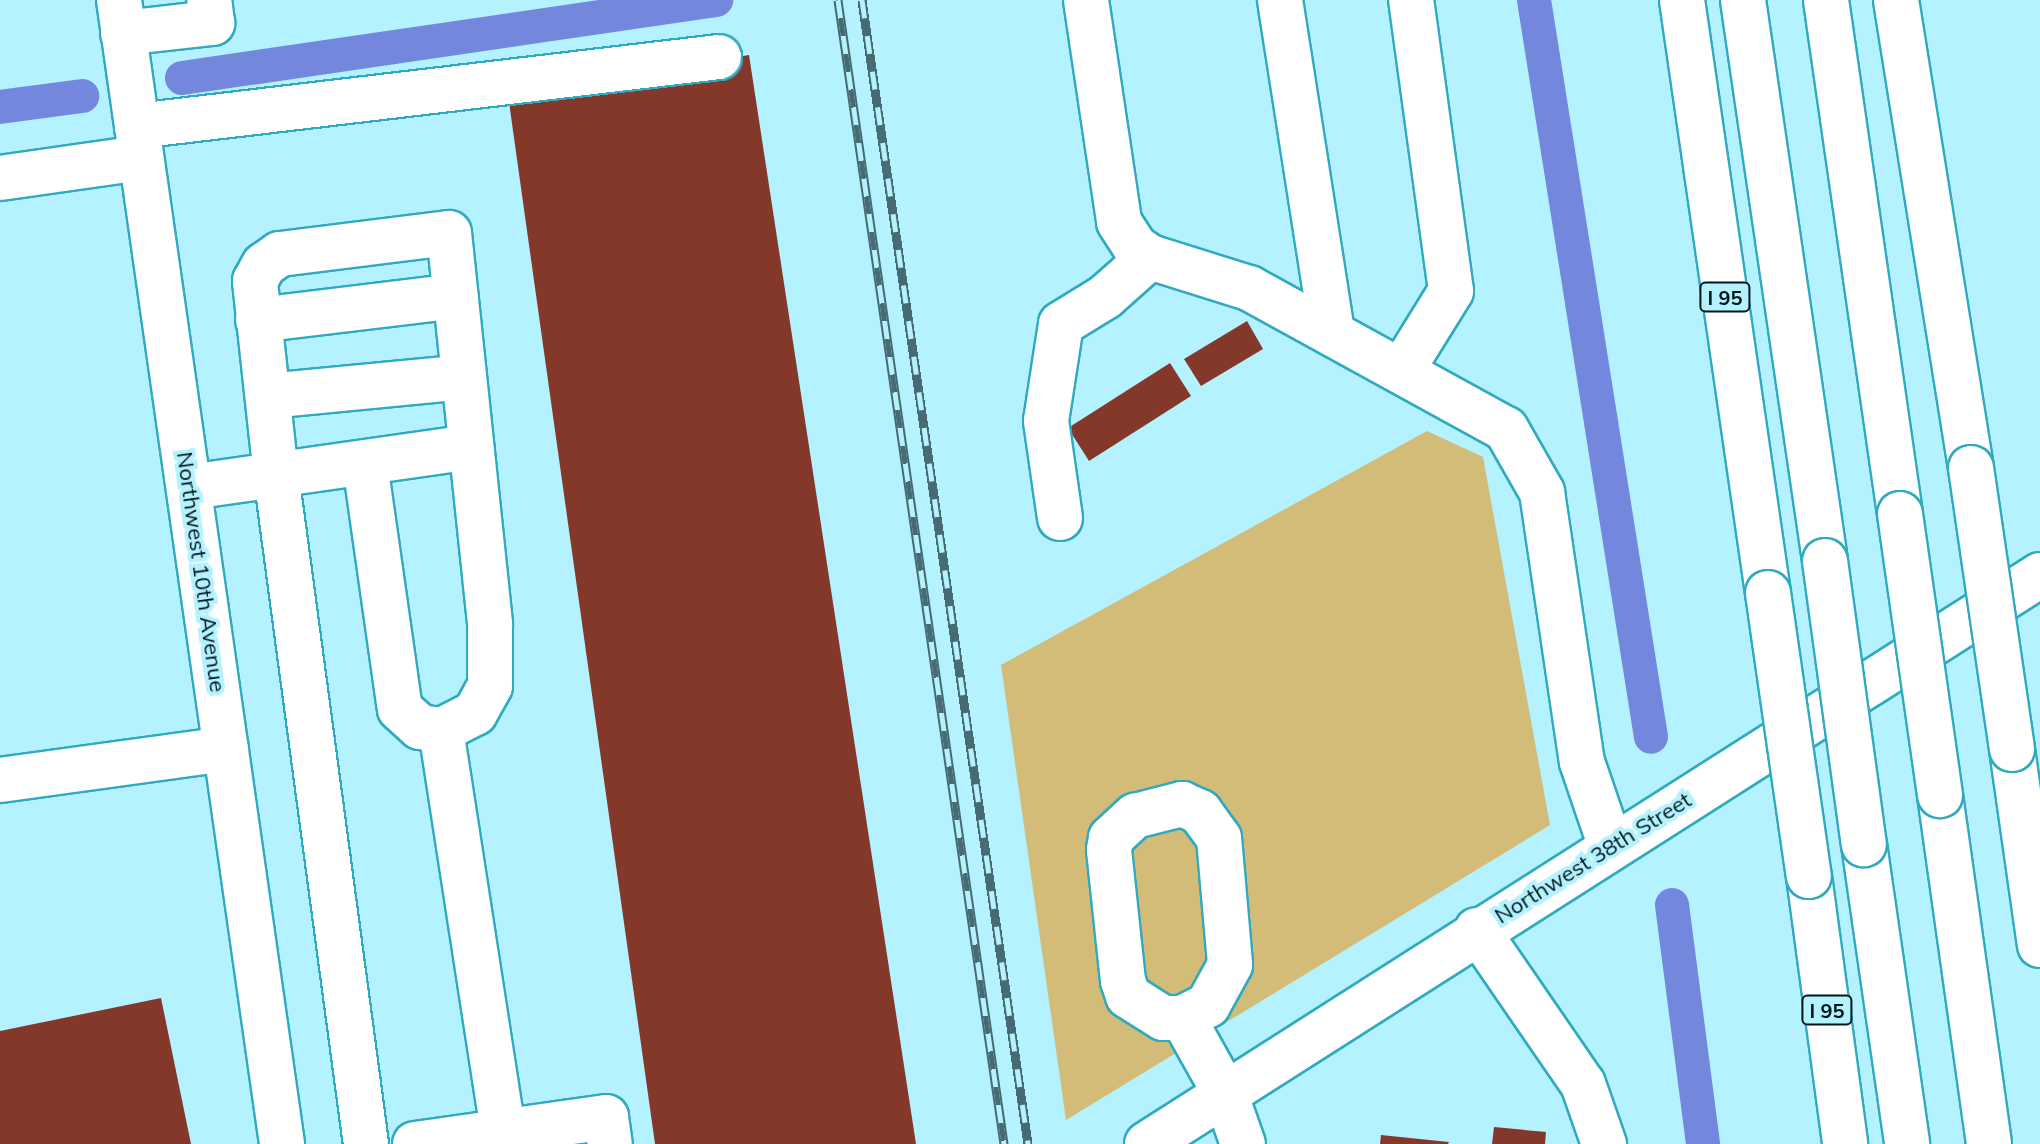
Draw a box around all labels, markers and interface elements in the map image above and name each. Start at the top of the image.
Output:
road number: I 95 [1699,281,1751,313]
street label: Northwest 10th Avenue [171,450,231,694]
street label: Northwest 38th Street [1490,787,1696,929]
road number: I 95 [1801,994,1853,1026]

